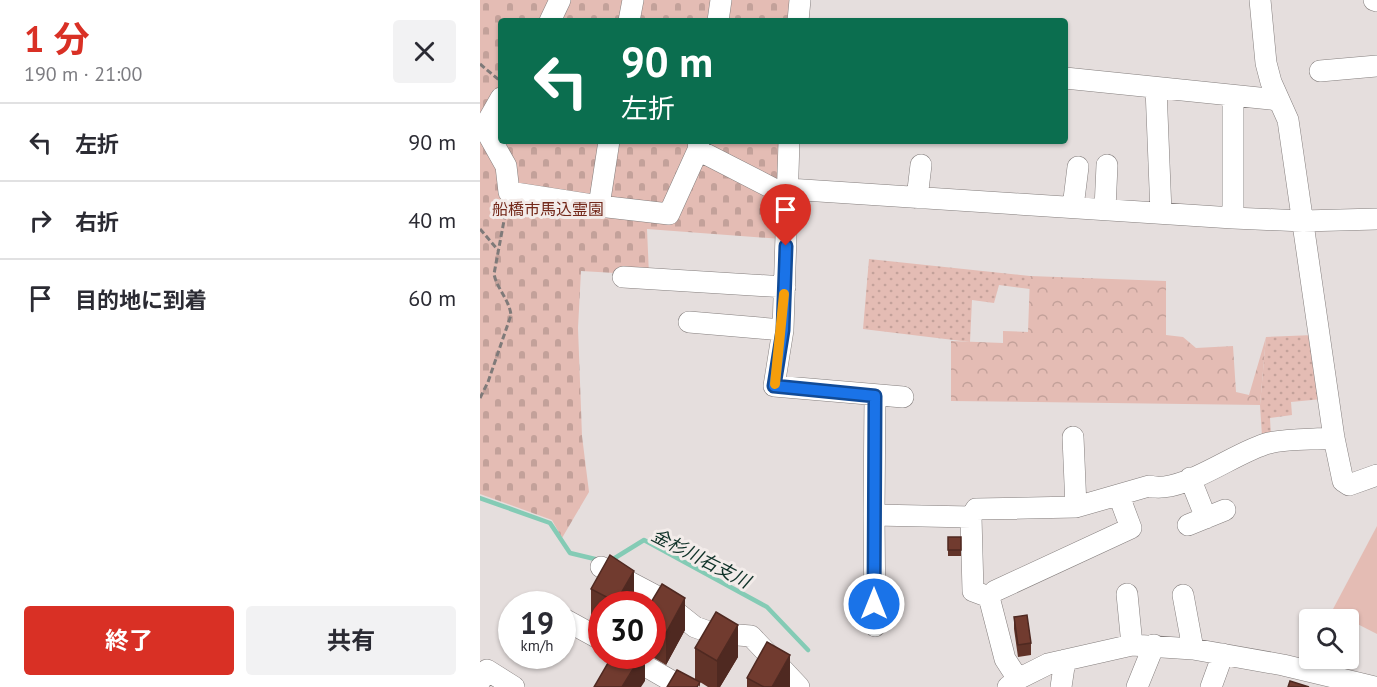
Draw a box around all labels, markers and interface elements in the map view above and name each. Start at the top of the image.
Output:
text: 1 分 [24,15,90,62]
button: close [393,20,456,83]
text: 90 m [621,34,713,89]
icon: left [522,42,600,120]
text: 190 m · 21:00 [24,61,142,87]
text: 左折 [621,91,675,125]
icon: left [24,126,57,159]
text: 90 m [408,128,456,156]
text: 左折 [75,130,119,158]
pin [760,184,811,246]
icon: arrive [769,193,802,226]
park label: 船橋市馬込霊園 [492,199,604,219]
icon: right [24,204,57,237]
text: 40 m [408,206,456,234]
text: 右折 [75,208,119,236]
icon: arrive [24,282,57,315]
text: 60 m [408,284,456,312]
text: 目的地に到着 [75,286,207,314]
water label: 金杉川右支川 [648,523,756,594]
position arrow [842,572,906,636]
speed limit sign: 30 [588,591,666,669]
text: 19 [520,603,554,642]
button: 終了 [24,606,234,675]
button: 共有 [246,606,456,675]
map controls [1299,609,1359,669]
button: search [1299,609,1359,669]
text: km/h [521,636,553,655]

